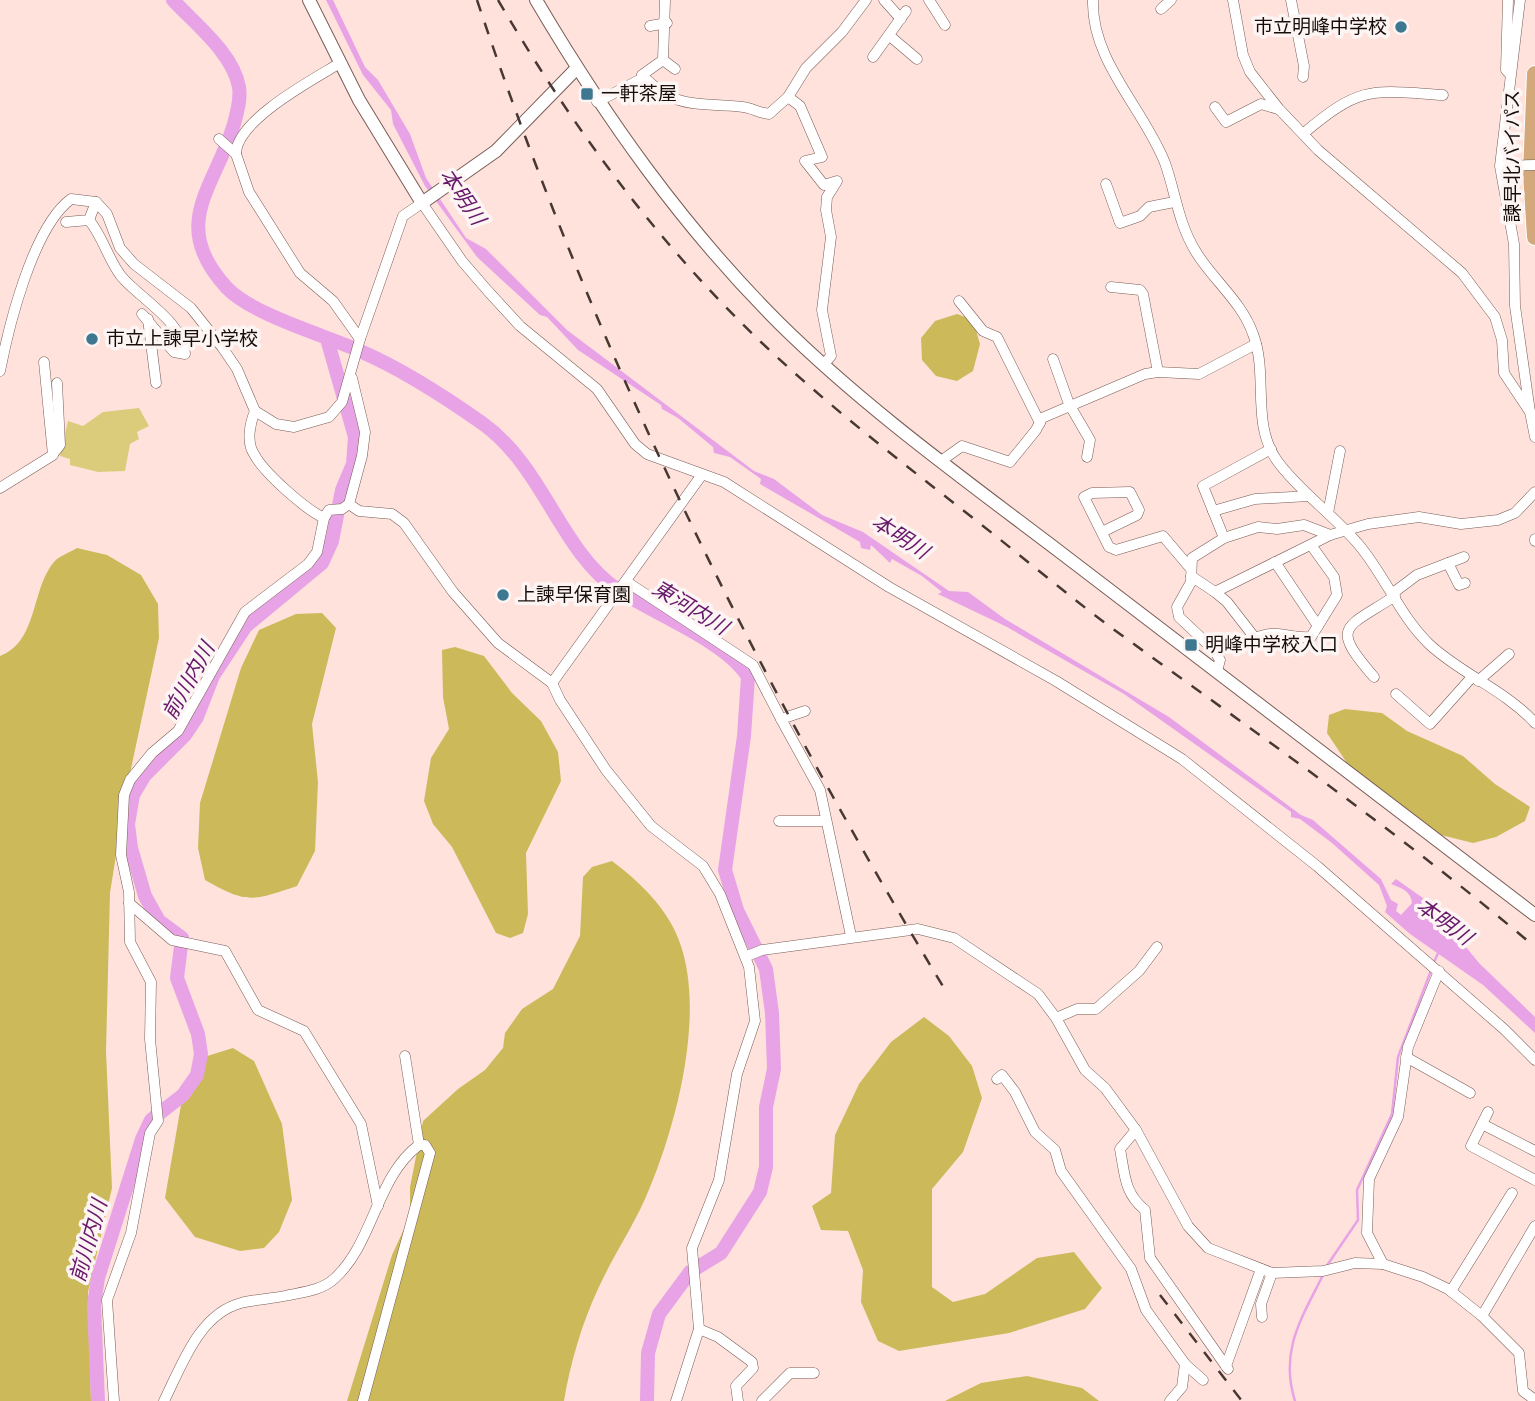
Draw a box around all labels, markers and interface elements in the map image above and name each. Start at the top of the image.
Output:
place label: 市立明峰中学校 [1254,16,1387,38]
marker: 市立明峰中学校 [1393,19,1409,35]
place label: 一軒茶屋 [601,83,677,105]
marker: 一軒茶屋 [579,86,595,102]
street label: 諫早北バイパス [1502,90,1524,222]
water label: 本明川 [434,164,491,232]
place label: 市立上諫早小学校 [106,328,258,350]
marker: 市立上諫早小学校 [84,331,100,347]
water label: 本明川 [867,509,935,566]
water label: 東河内川 [648,576,734,641]
place label: 上諫早保育園 [517,584,631,606]
marker: 上諫早保育園 [495,587,511,603]
place label: 明峰中学校入口 [1205,634,1338,656]
water label: 前川内川 [158,636,221,724]
marker: 明峰中学校入口 [1183,637,1199,653]
water label: 本明川 [1411,893,1478,952]
water label: 前川内川 [65,1195,113,1285]

